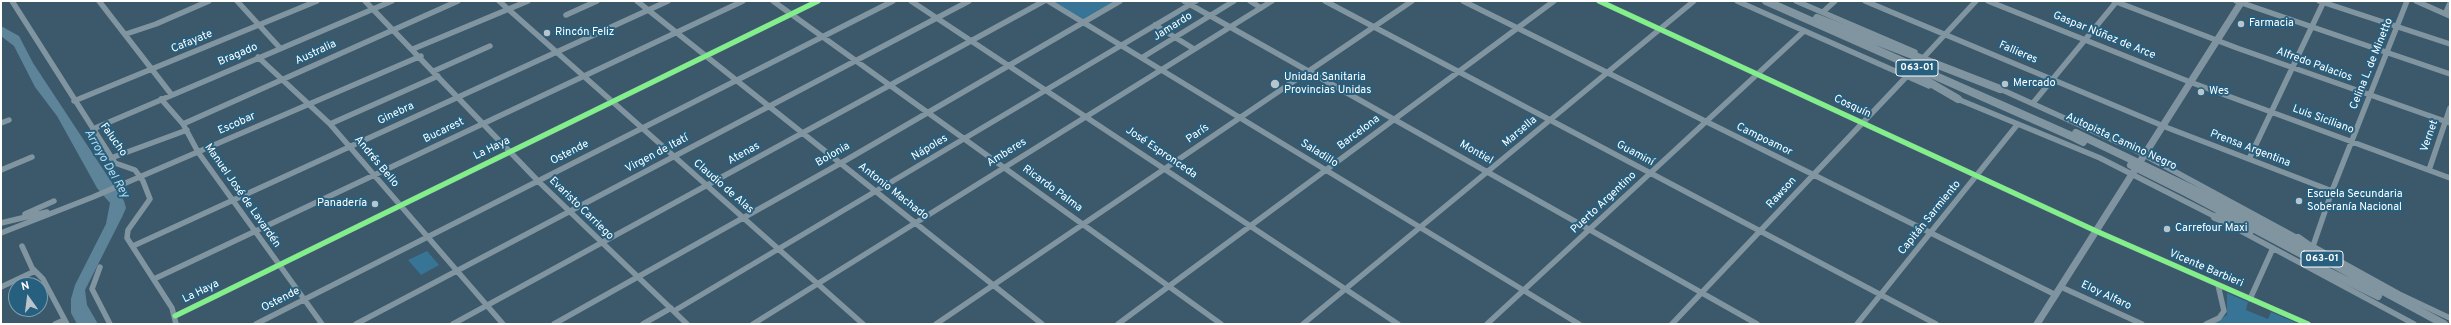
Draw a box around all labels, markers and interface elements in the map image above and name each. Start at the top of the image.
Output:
street label: Gaspar Núñez de Arce [2051,9,2157,63]
street label: Jamardo [1151,10,1195,44]
street label: Celina L. de Minetto [2348,16,2396,112]
place label: Farmacia [2249,17,2294,31]
marker: Farmacia [2236,19,2246,29]
place label: Rincón Feliz [555,26,614,40]
street label: Cafayate [169,28,215,56]
marker: Rincón Feliz [542,28,552,38]
street label: Australia [293,38,339,68]
street label: Fallieres [1997,39,2039,67]
street label: Bragado [216,41,260,69]
street label: Alfredo Palacios [2274,45,2354,85]
road number: 063-01 [1896,60,1938,76]
place label: Unidad Sanitaria Provincias Unidas [1284,71,1371,97]
place label: Mercado [2013,77,2056,91]
marker: Unidad Sanitaria Provincias Unidas [1269,78,1281,90]
marker: Mercado [2000,79,2010,89]
place label: Wes [2209,85,2229,99]
marker: Wes [2196,87,2206,97]
street label: Cosquín [1831,93,1873,121]
street label: Ginebra [376,100,416,128]
street label: Luis Siciliano [2290,103,2356,137]
street label: Escobar [216,110,258,138]
street label: Autopista Camino Negro [2063,110,2179,174]
street label: Barcelona [1335,113,1383,153]
street label: Marsella [1500,114,1540,150]
street label: Bucarest [421,115,467,147]
street label: Vernet [2418,118,2442,154]
street label: Falucho [97,121,129,159]
street label: París [1184,121,1212,147]
street label: Campoamor [1734,121,1794,159]
street label: José Espronceda [1123,124,1199,182]
water label: Arroyo Del Rey [81,127,131,201]
street label: Prensa Argentina [2208,128,2292,170]
street label: Virgen de Itatí [623,132,691,176]
street label: Nápoles [909,132,951,164]
street label: Andrés Bello [351,134,401,190]
street label: La Haya [472,135,512,163]
street label: Amberes [985,136,1029,170]
street label: Saladillo [1298,137,1340,171]
street label: Ostende [549,138,591,168]
street label: Montiel [1457,138,1495,168]
street label: Guaminí [1614,139,1656,169]
street label: Atenas [726,140,762,168]
street label: Bolonia [814,140,852,170]
street label: Manuel José de Lavardén [201,141,283,251]
street label: Claudio de Alas [690,157,756,217]
street label: Antonio Machado [855,160,931,224]
street label: Ricardo Palma [1019,163,1085,215]
street label: Puerto Argentino [1568,169,1640,237]
street label: Evaristo Carriego [546,175,616,243]
street label: Rawson [1764,175,1800,211]
street label: Capitán Sarmiento [1896,178,1964,258]
place label: Escuela Secundaria Soberanía Nacional [2307,188,2403,214]
marker: Escuela Secundaria Soberanía Nacional [2294,196,2304,206]
place label: Panadería [317,197,367,211]
marker: Panadería [370,199,380,209]
place label: Carrefour Maxi [2175,222,2248,236]
marker: Carrefour Maxi [2162,224,2172,234]
street label: Vicente Barbieri [2167,247,2245,291]
road number: 063-01 [2301,251,2343,267]
north arrow [8,277,48,317]
street label: La Haya [181,278,221,306]
text: N [20,279,31,294]
street label: Eloy Alfaro [2079,279,2133,313]
street label: Ostende [260,285,302,315]

